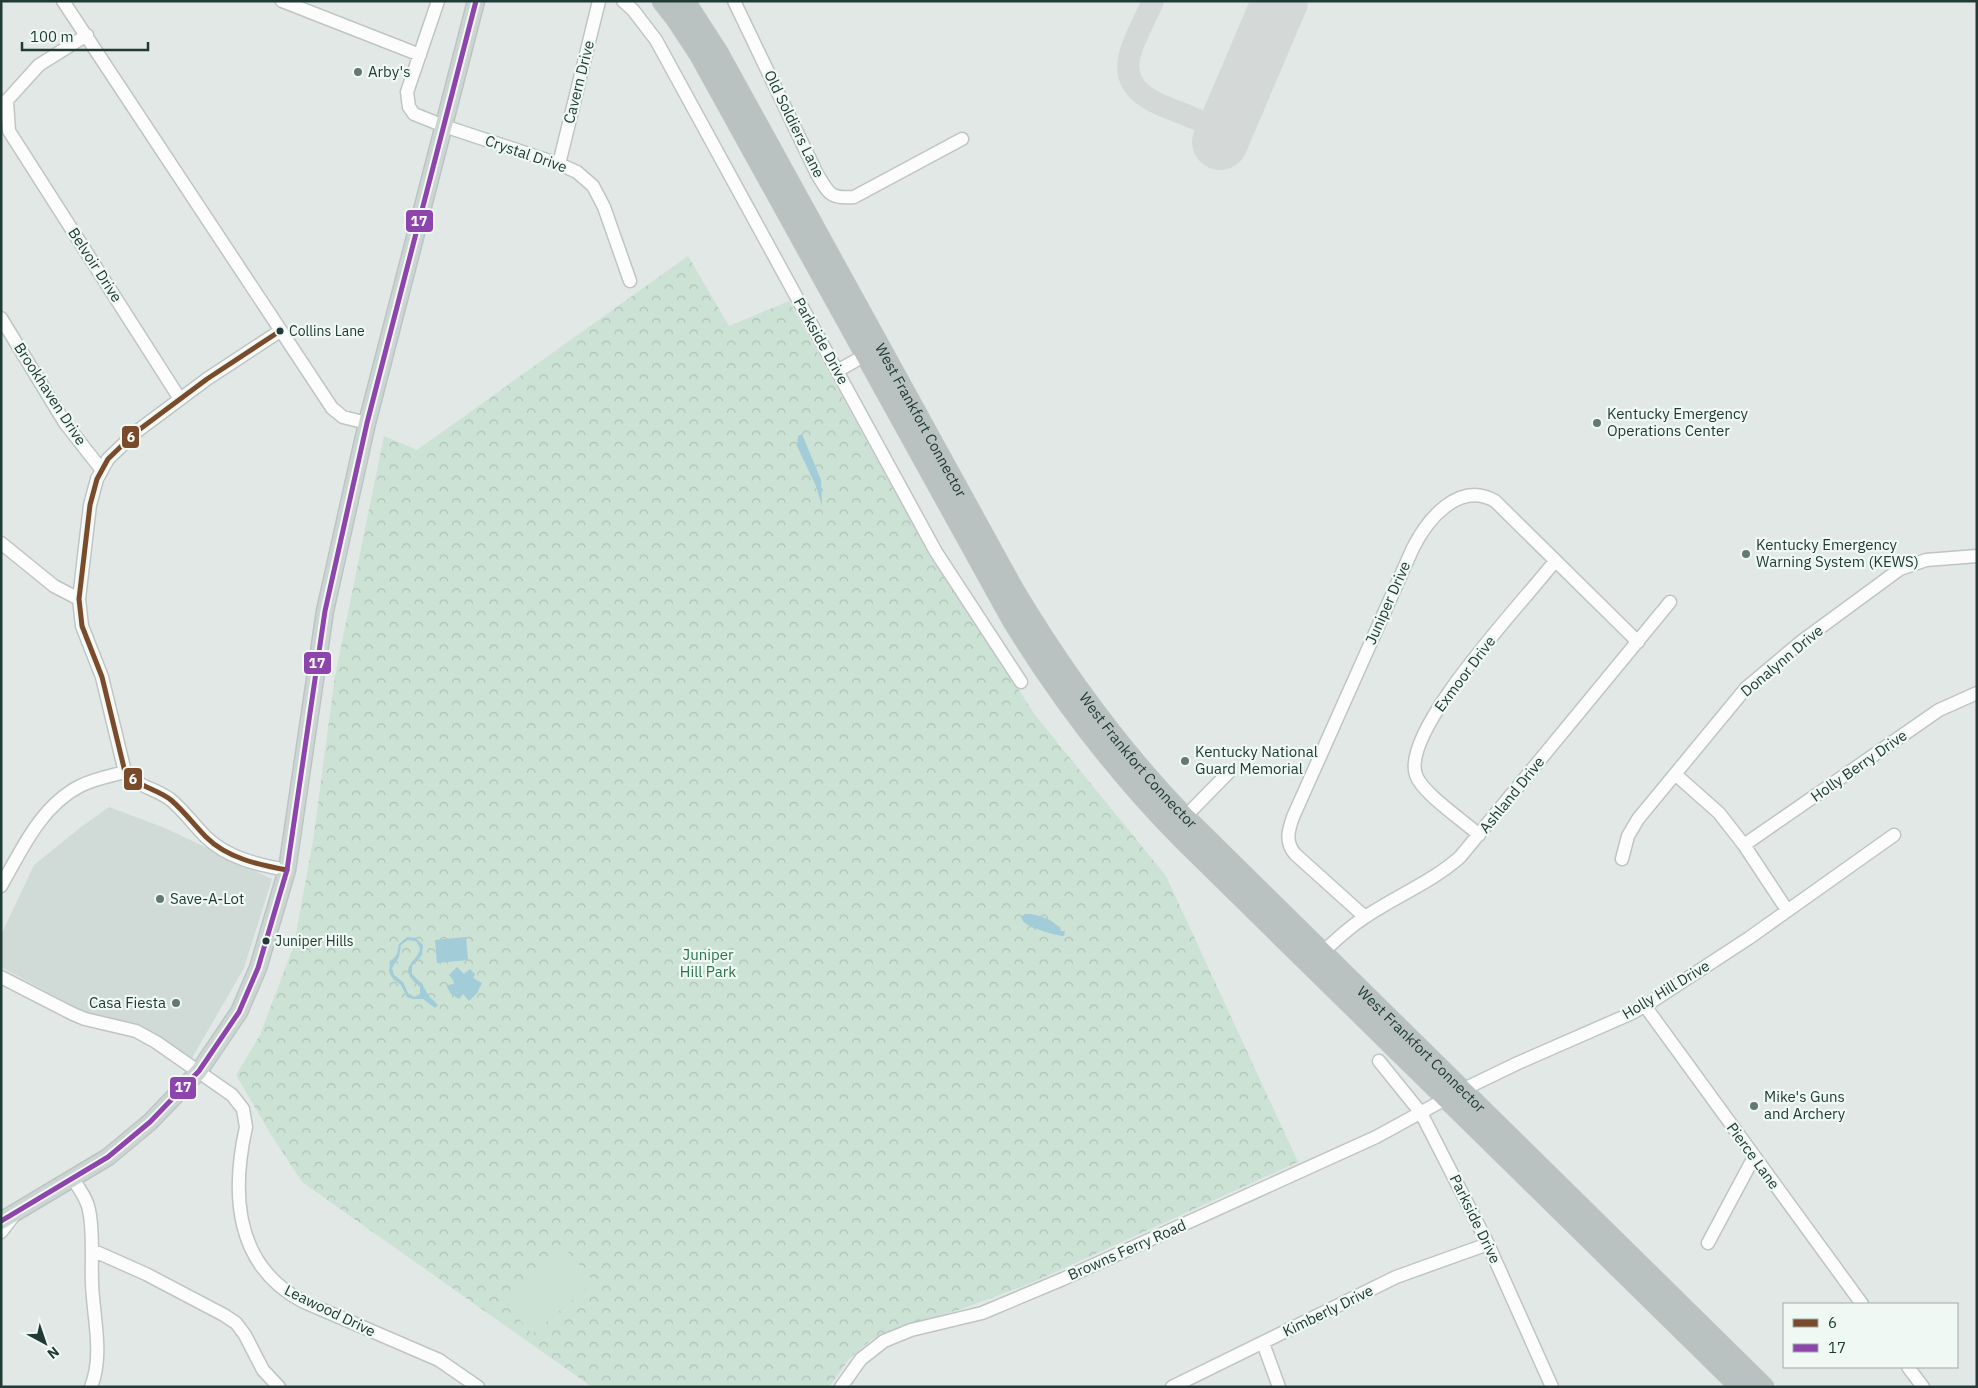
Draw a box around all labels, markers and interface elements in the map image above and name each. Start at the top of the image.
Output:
scale bar [22,20,149,52]
text: 100 m [30,27,74,46]
street label: Cavern Drive [559,38,598,125]
place label: Arby's [368,62,410,81]
marker: Arby's [352,66,364,78]
street label: Old Soldiers Lane [760,67,829,181]
street label: Crystal Drive [483,131,570,176]
line badge: 17 [405,209,434,233]
text: 17 [411,212,427,230]
street label: Belvoir Drive [64,224,127,306]
street label: Parkside Drive [790,294,853,388]
place label: Collins Lane [289,322,365,340]
marker: Collins Lane [275,326,285,336]
street label: Brookhaven Drive [10,339,91,449]
street label: West Frankfort Connector [871,340,971,501]
place label: Kentucky Emergency Operations Center [1607,404,1749,440]
marker: Kentucky Emergency Operations Center [1591,417,1603,429]
line badge: 6 [121,425,140,449]
text: 6 [127,428,135,446]
place label: Kentucky Emergency Warning System (KEWS) [1756,535,1919,571]
marker: Kentucky Emergency Warning System (KEWS) [1740,548,1752,560]
street label: Juniper Drive [1361,558,1414,647]
street label: Donalynn Drive [1737,621,1827,701]
street label: Exmoor Drive [1430,632,1499,715]
line badge: 17 [303,651,332,675]
text: 17 [309,654,325,672]
street label: West Frankfort Connector [1075,688,1201,833]
street label: Holly Berry Drive [1807,725,1910,806]
place label: Kentucky National Guard Memorial [1195,742,1318,778]
street label: Ashland Drive [1475,753,1548,837]
marker: Kentucky National Guard Memorial [1179,755,1191,767]
line badge: 6 [123,767,143,791]
text: 6 [129,770,137,788]
place label: Save-A-Lot [170,889,244,908]
marker: Save-A-Lot [154,893,166,905]
place label: Juniper Hills [275,932,354,950]
marker: Juniper Hills [261,936,271,946]
park label: Juniper Hill Park [680,945,736,981]
street label: Holly Hill Drive [1619,956,1713,1023]
street label: West Frankfort Connector [1353,982,1490,1117]
place label: Casa Fiesta [89,993,166,1012]
marker: Casa Fiesta [170,997,182,1009]
line badge: 17 [169,1076,197,1100]
text: 17 [175,1078,191,1096]
place label: Mike's Guns and Archery [1764,1087,1846,1123]
marker: Mike's Guns and Archery [1748,1100,1760,1112]
street label: Pierce Lane [1723,1119,1784,1193]
street label: Parkside Drive [1446,1171,1505,1266]
street label: Browns Ferry Road [1065,1215,1189,1284]
street label: Leawood Drive [282,1280,379,1341]
street label: Kimberly Drive [1279,1280,1376,1341]
legend [1783,1303,1958,1368]
text: 6 [1828,1313,1837,1332]
north arrow [20,1318,70,1368]
text: 17 [1828,1338,1846,1357]
text: N [44,1343,63,1363]

